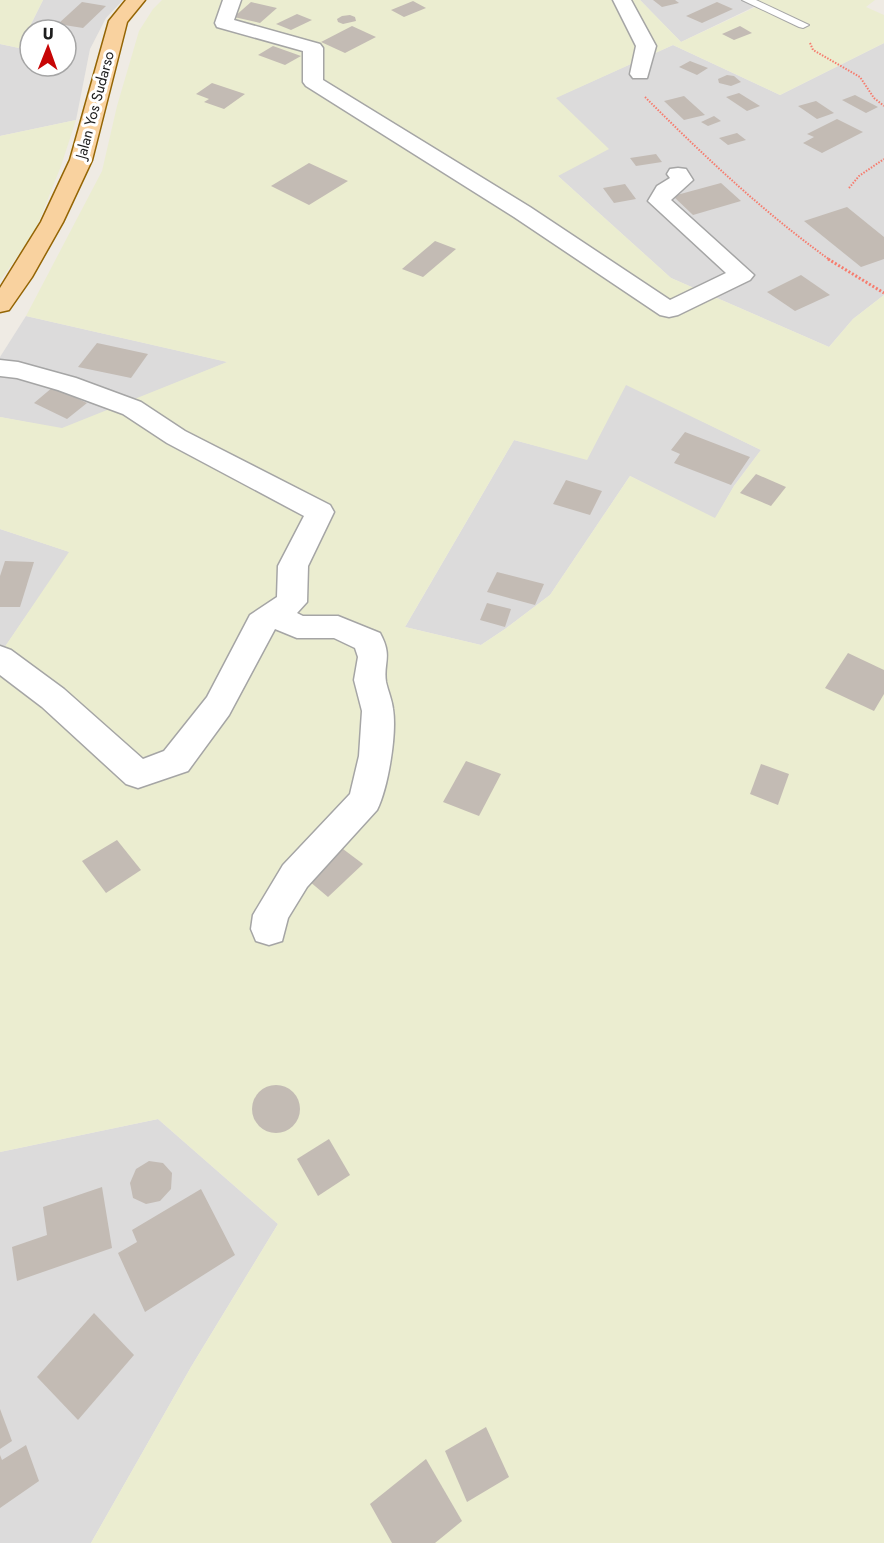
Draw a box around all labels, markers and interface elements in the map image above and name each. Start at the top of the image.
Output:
north arrow [18,18,78,78]
text: U [42,22,54,45]
street label: Jalan Yos Sudarso [70,49,120,163]

